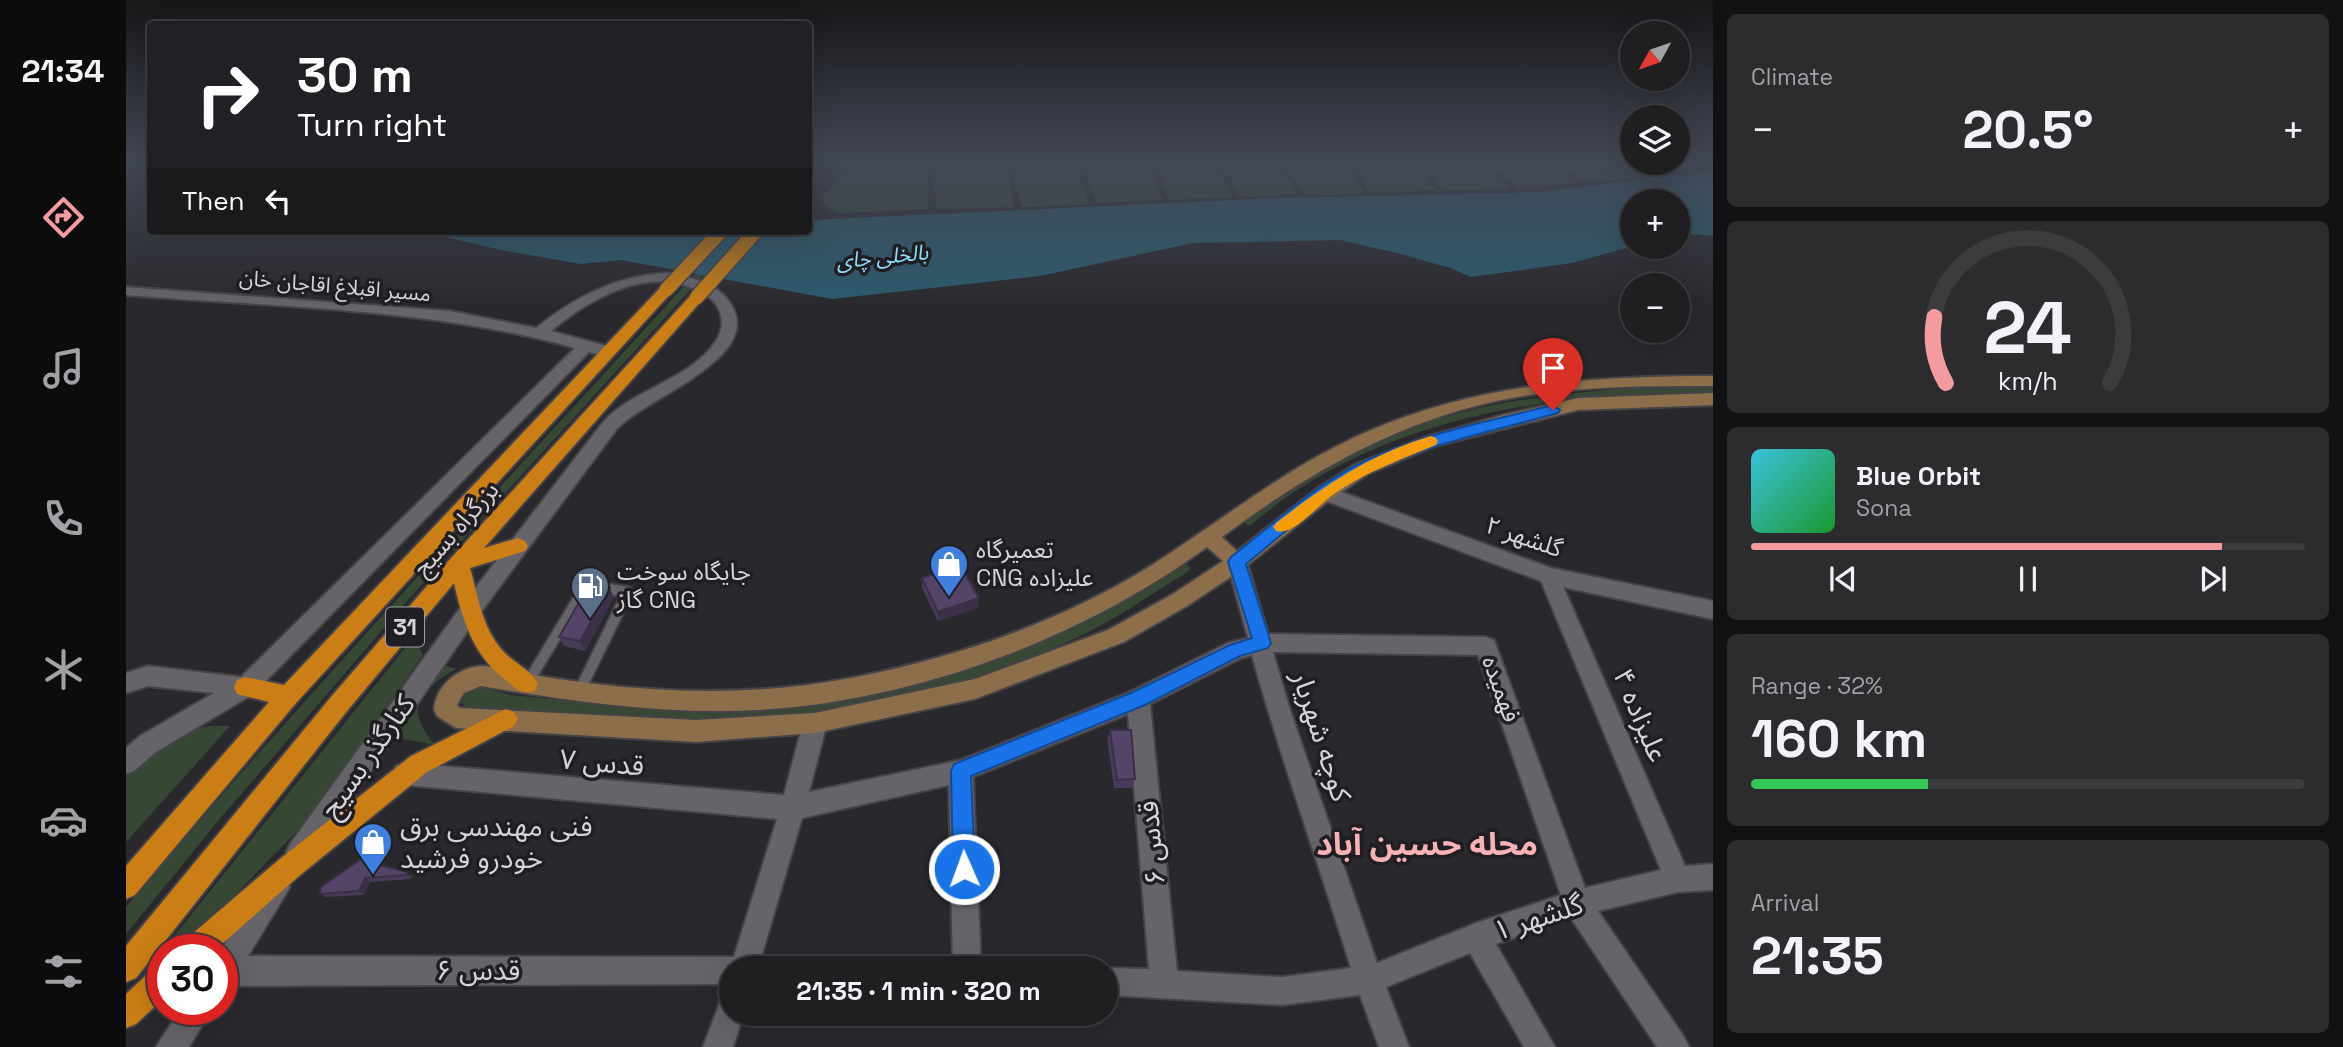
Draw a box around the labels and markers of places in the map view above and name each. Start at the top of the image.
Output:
pin [1523,338,1583,410]
place label: تعمیرگاه CNG علیزاده [976,534,1093,593]
shop icon: تعمیرگاه CNG علیزاده [928,543,970,598]
place label: جایگاه سوخت گاز CNG [616,556,751,615]
fuel station icon: جایگاه سوخت گاز CNG [569,565,611,620]
place label: فنی مهندسی برق خودرو فرشید [400,808,593,876]
shop icon: فنی مهندسی برق خودرو فرشید [352,821,394,876]

